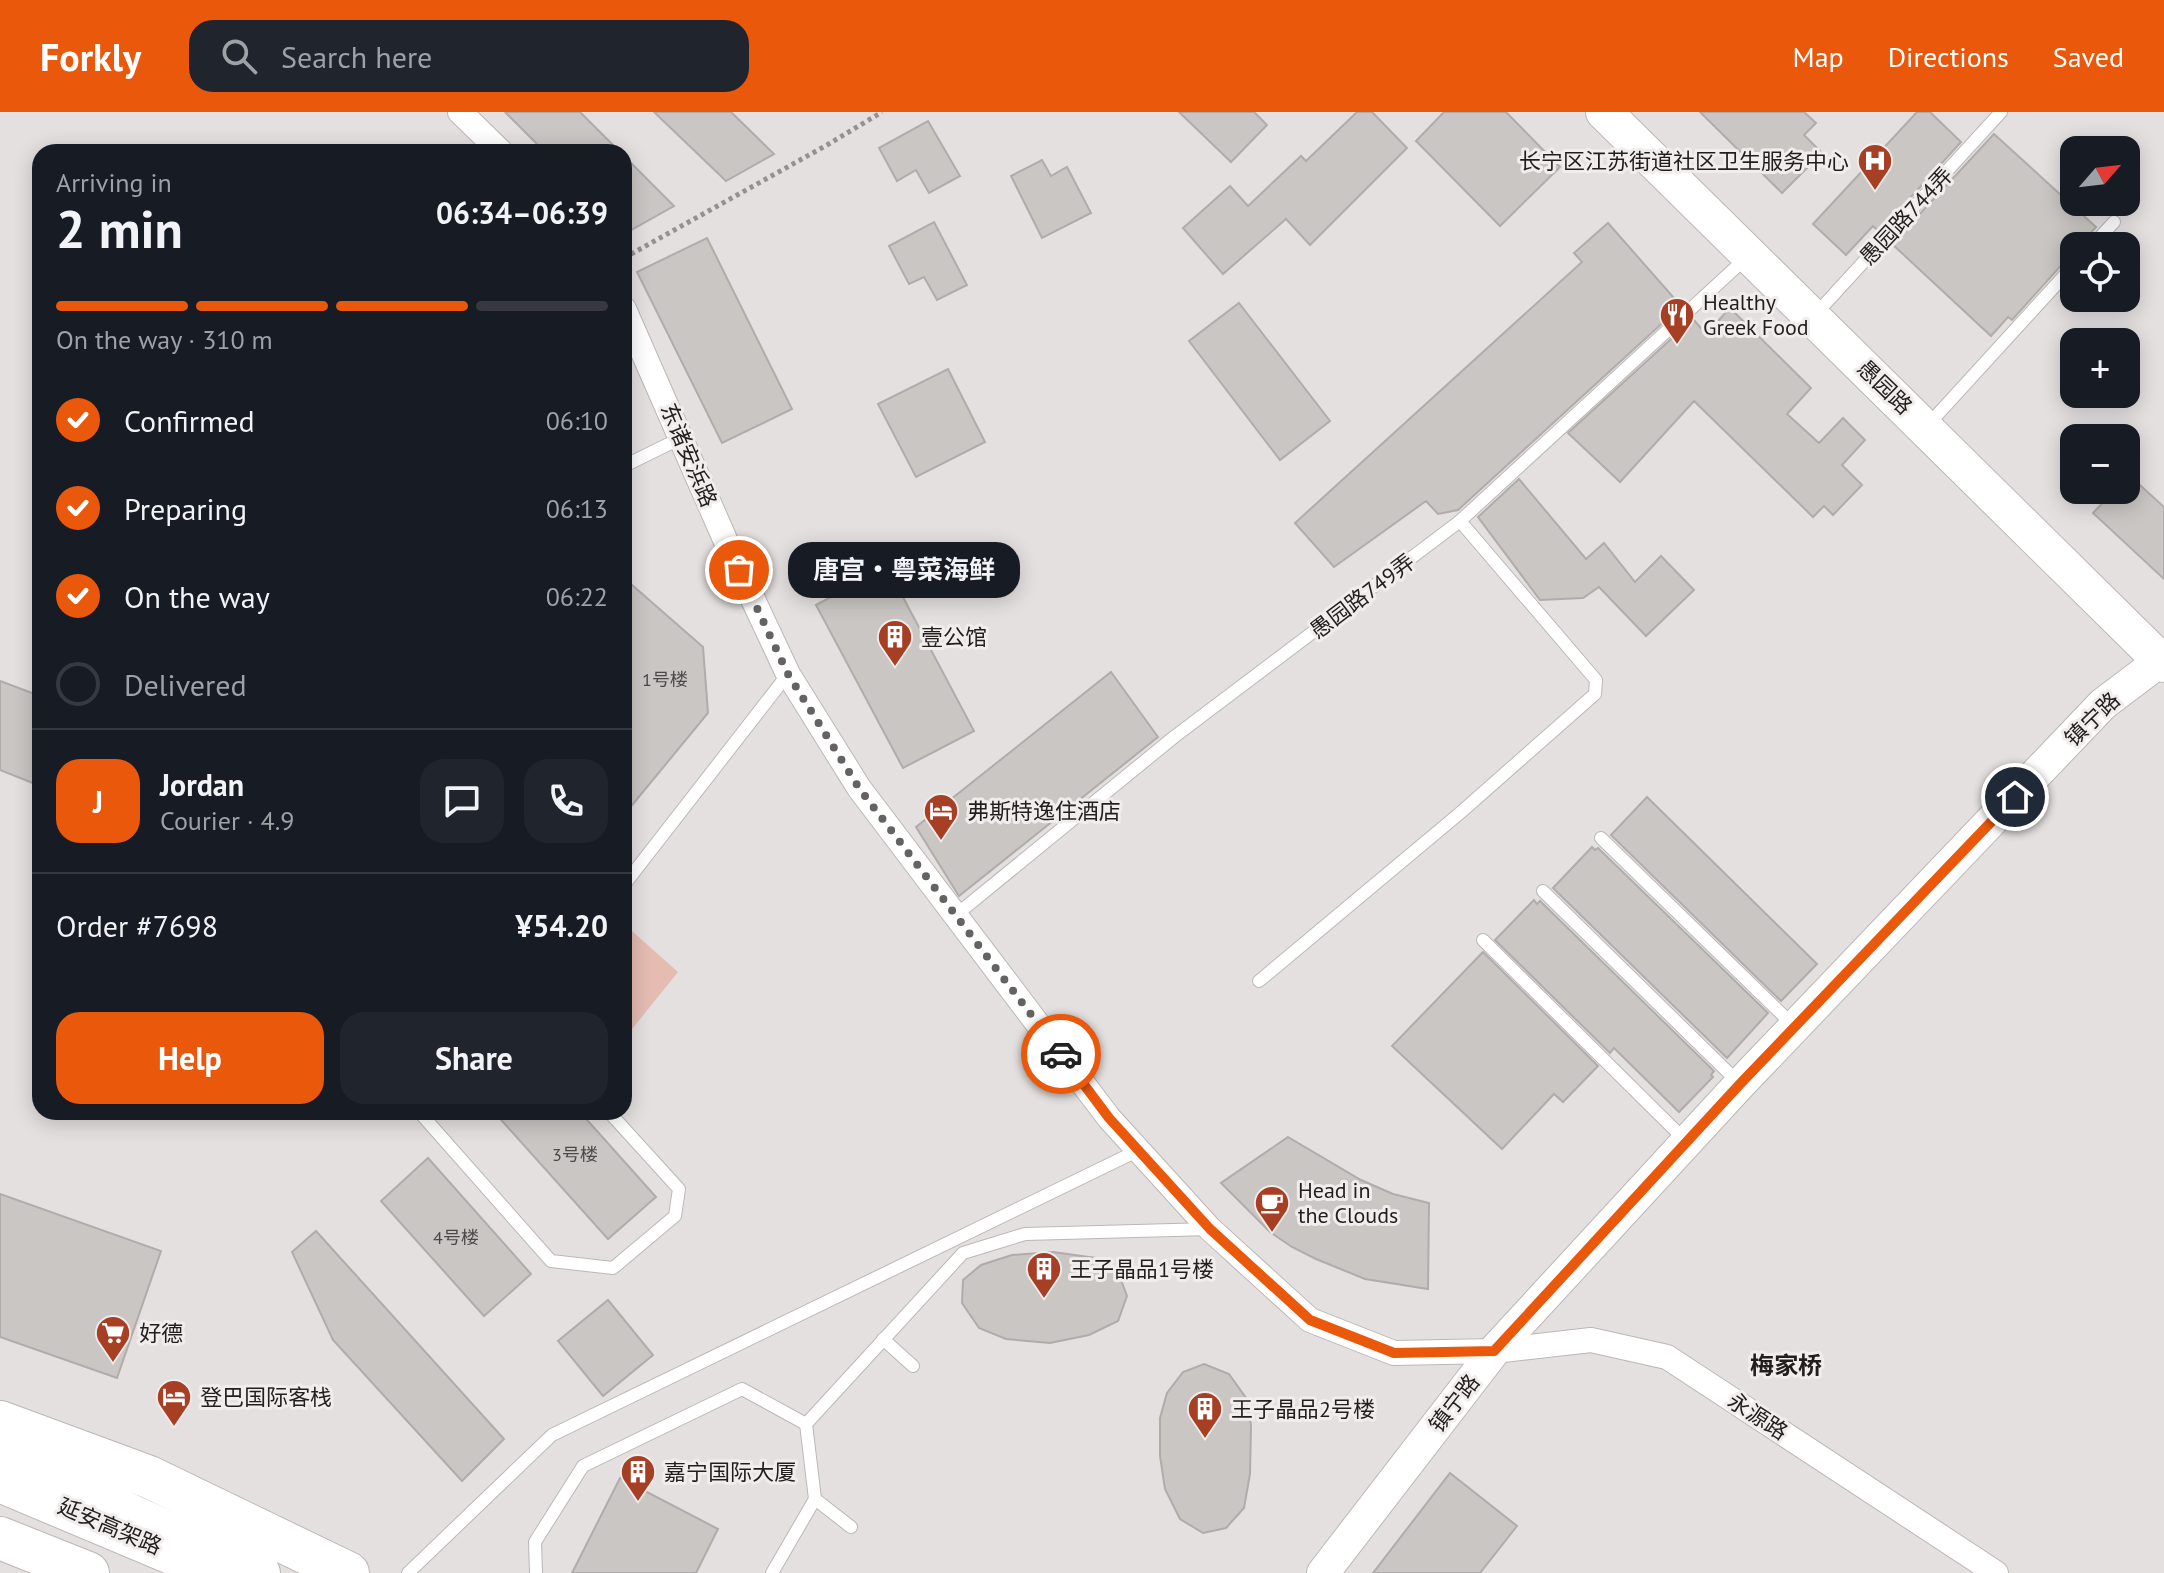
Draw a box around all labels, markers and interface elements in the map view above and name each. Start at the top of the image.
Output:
search box [189,20,749,92]
text: Forkly [40,32,141,81]
icon: search [217,34,261,78]
text: Search here [281,37,432,76]
text: Map [1793,38,1844,75]
text: Directions [1888,38,2009,75]
text: Saved [2053,38,2124,75]
north arrow [2060,136,2140,216]
map controls [2060,136,2140,504]
hospital icon: 长宁区江苏街道社区卫生服务中心 [1856,142,1894,192]
place label: 长宁区江苏街道社区卫生服务中心 [1519,147,1849,175]
street label: 愚园路744弄 [1853,161,1959,271]
text: Arriving in [56,166,172,199]
text: 06:34–06:39 [436,193,608,232]
text: 2 min [56,195,183,262]
button: locate [2060,232,2140,312]
place label: Healthy Greek Food [1703,288,1809,341]
restaurant icon: Healthy Greek Food [1658,296,1696,346]
text: On the way · 310 m [56,323,273,356]
button: + [2060,328,2140,408]
street label: 愚园路 [1852,354,1918,420]
icon: check [56,398,100,442]
street label: 东诸安浜路 [655,399,723,511]
text: Confirmed [124,401,255,440]
text: 06:10 [546,404,608,437]
button: − [2060,424,2140,504]
icon: check [56,486,100,530]
text: Preparing [124,489,247,528]
text: 06:13 [546,492,608,525]
pin [705,536,773,604]
callout: 唐宫・粤菜海鲜 [787,542,1019,598]
icon: bag [717,548,761,592]
street label: 愚园路749弄 [1304,548,1420,644]
text: 唐宫・粤菜海鲜 [813,553,995,586]
icon: check [56,574,100,618]
text: On the way [124,577,270,616]
text: 06:22 [546,580,608,613]
building icon: 壹公馆 [876,618,914,668]
place label: 壹公馆 [921,623,987,651]
text: Delivered [124,665,247,704]
house number: 1号楼 [642,668,688,691]
street label: 镇宁路 [2059,686,2125,752]
button: chat [420,759,504,843]
button: phone [524,759,608,843]
pin [1981,763,2049,831]
text: Jordan [160,765,244,804]
icon: home [1993,775,2037,819]
text: J [93,782,103,821]
hotel icon: 弗斯特逸住酒店 [922,792,960,842]
place label: 弗斯特逸住酒店 [967,797,1121,825]
text: Courier · 4.9 [160,804,294,837]
text: Order #7698 [56,906,218,945]
text: ¥54.20 [516,906,608,945]
button: Help [56,1012,324,1104]
button: Share [340,1012,608,1104]
courier [1021,1014,1101,1094]
icon: car [1039,1032,1083,1076]
house number: 3号楼 [552,1143,598,1166]
place label: Head in the Clouds [1298,1176,1398,1229]
cafe icon: Head in the Clouds [1253,1184,1291,1234]
house number: 4号楼 [433,1226,479,1249]
building icon: 王子晶品1号楼 [1025,1250,1063,1300]
place label: 王子晶品1号楼 [1070,1255,1214,1283]
supermarket icon: 好德 [94,1314,132,1364]
place label: 好德 [139,1319,183,1347]
district label: 梅家桥 [1750,1350,1822,1381]
street label: 镇宁路 [1423,1368,1485,1438]
hotel icon: 登巴国际客栈 [155,1378,193,1428]
place label: 登巴国际客栈 [200,1383,332,1411]
street label: 永源路 [1723,1386,1793,1446]
building icon: 王子晶品2号楼 [1186,1390,1224,1440]
place label: 王子晶品2号楼 [1231,1395,1375,1423]
building icon: 嘉宁国际大厦 [619,1453,657,1503]
place label: 嘉宁国际大厦 [664,1458,796,1486]
street label: 延安高架路 [54,1492,166,1560]

